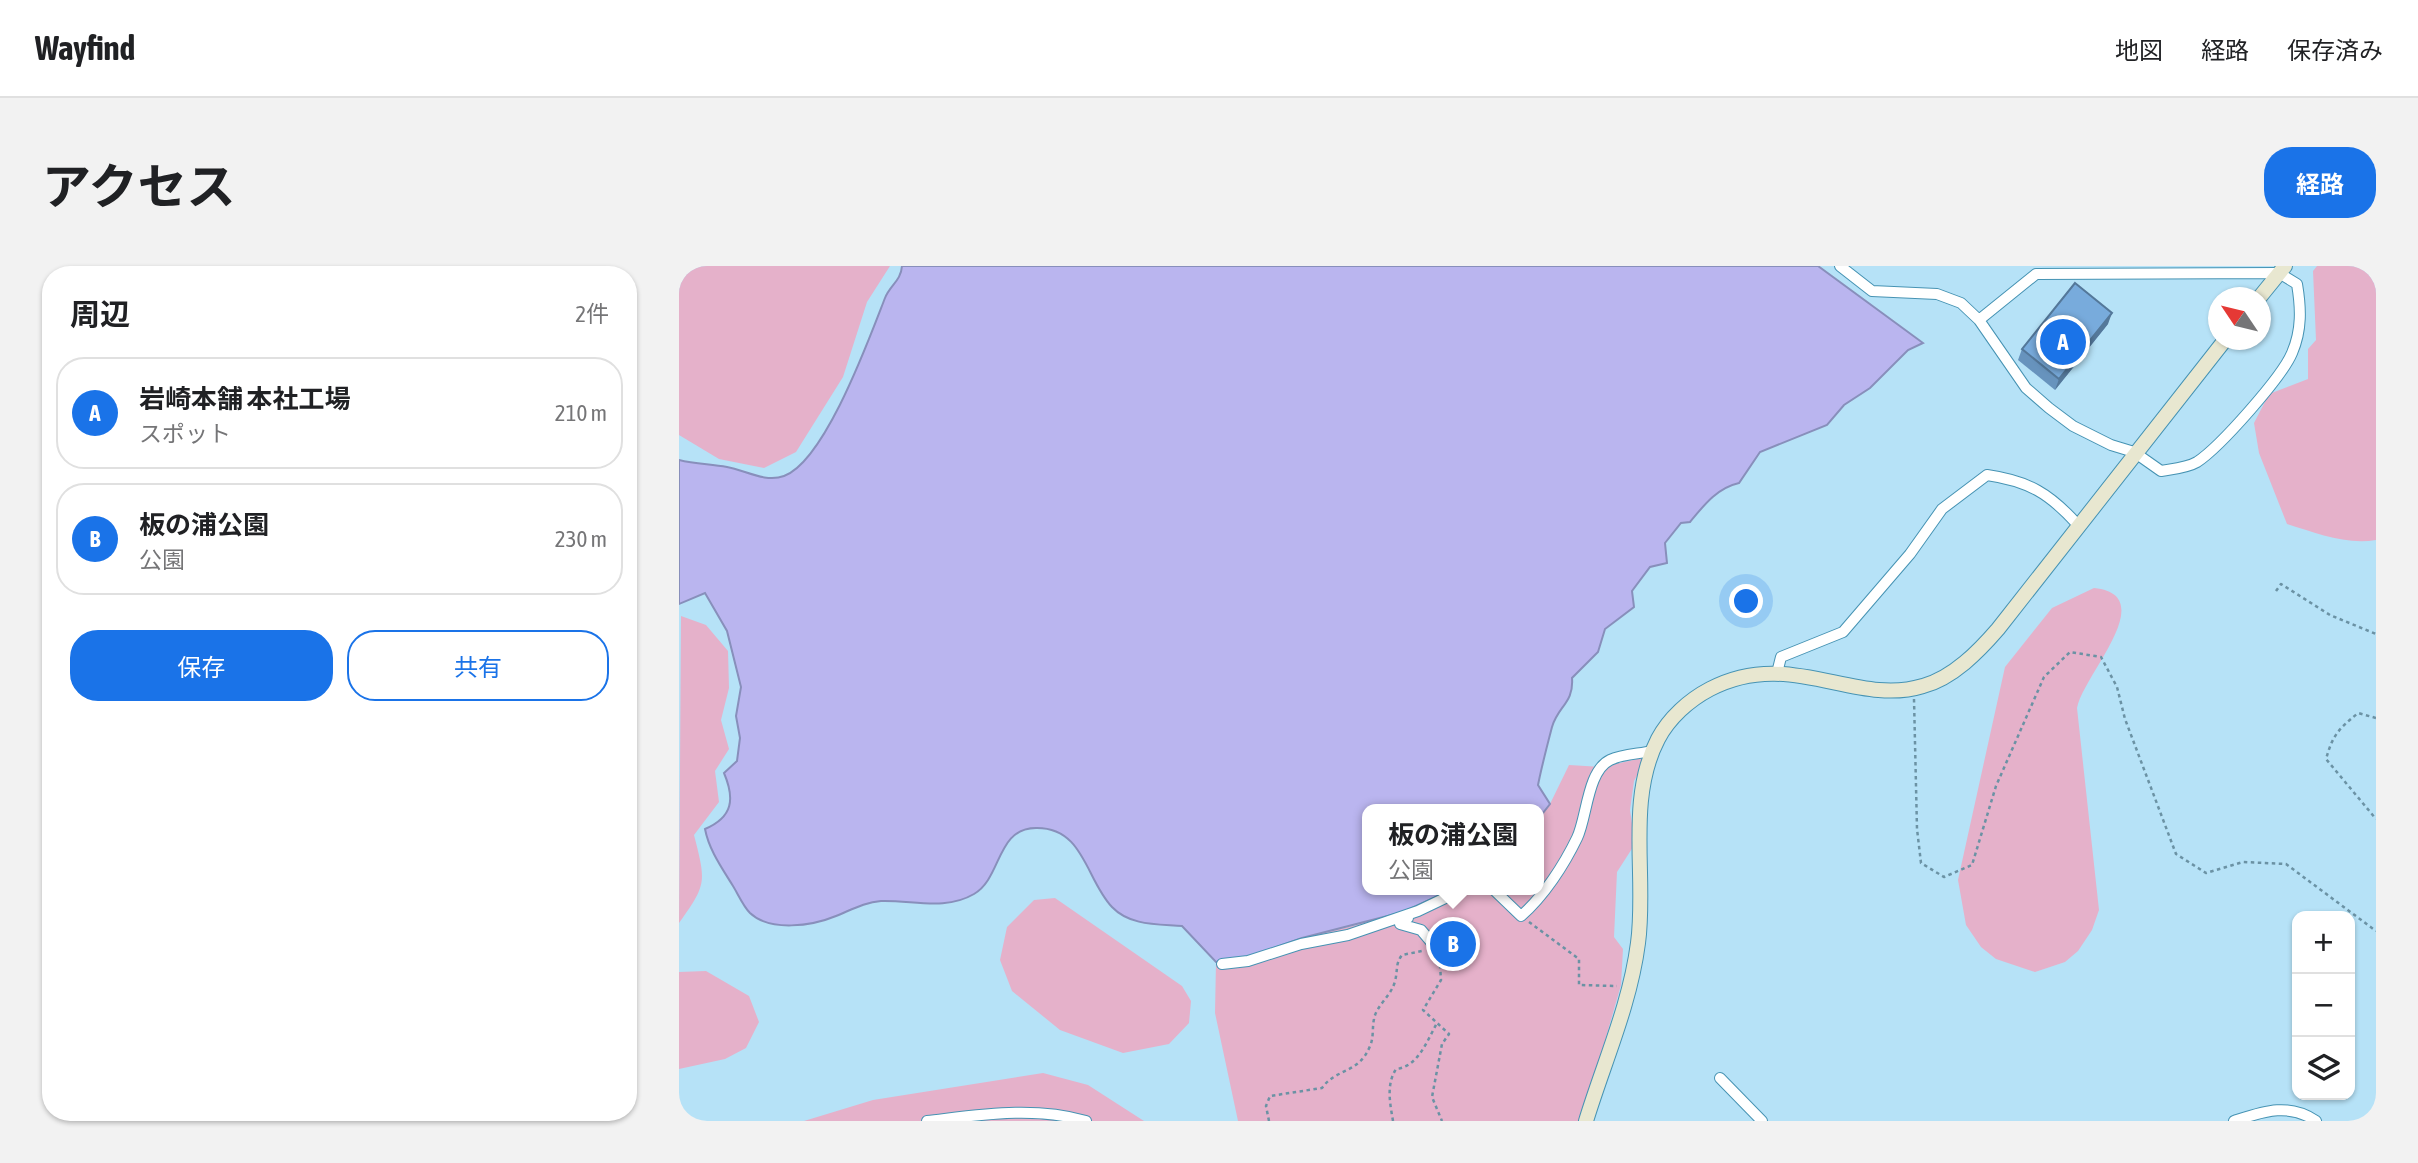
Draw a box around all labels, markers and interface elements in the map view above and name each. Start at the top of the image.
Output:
text: Wayfind [35,29,135,67]
text: 地図 [2115,37,2163,64]
text: 経路 [2201,37,2249,64]
text: 保存済み [2287,37,2383,64]
button: 経路 [2264,147,2376,218]
text: アクセス [42,158,236,214]
north arrow [2208,287,2271,350]
text: 周辺 [70,297,130,331]
text: 2件 [575,301,609,327]
pin: A [2040,316,2086,368]
text: 岩崎本舗 本社工場 [139,384,351,414]
text: A [89,400,101,426]
text: 210 m [555,400,607,426]
text: スポット [139,421,231,447]
text: 板の浦公園 [139,510,269,540]
text: B [90,526,100,552]
text: 230 m [555,526,607,552]
text: 公園 [139,547,185,573]
your location [1729,584,1763,618]
button: 保存 [70,630,333,701]
button: 共有 [347,630,609,701]
popup [1362,804,1544,895]
text: 板の浦公園 [1388,820,1518,850]
text: 公園 [1388,857,1434,883]
map controls [2292,911,2355,1100]
button: + [2292,911,2355,974]
pin: B [1430,918,1476,970]
button: − [2292,974,2355,1037]
button: layers [2292,1037,2355,1100]

